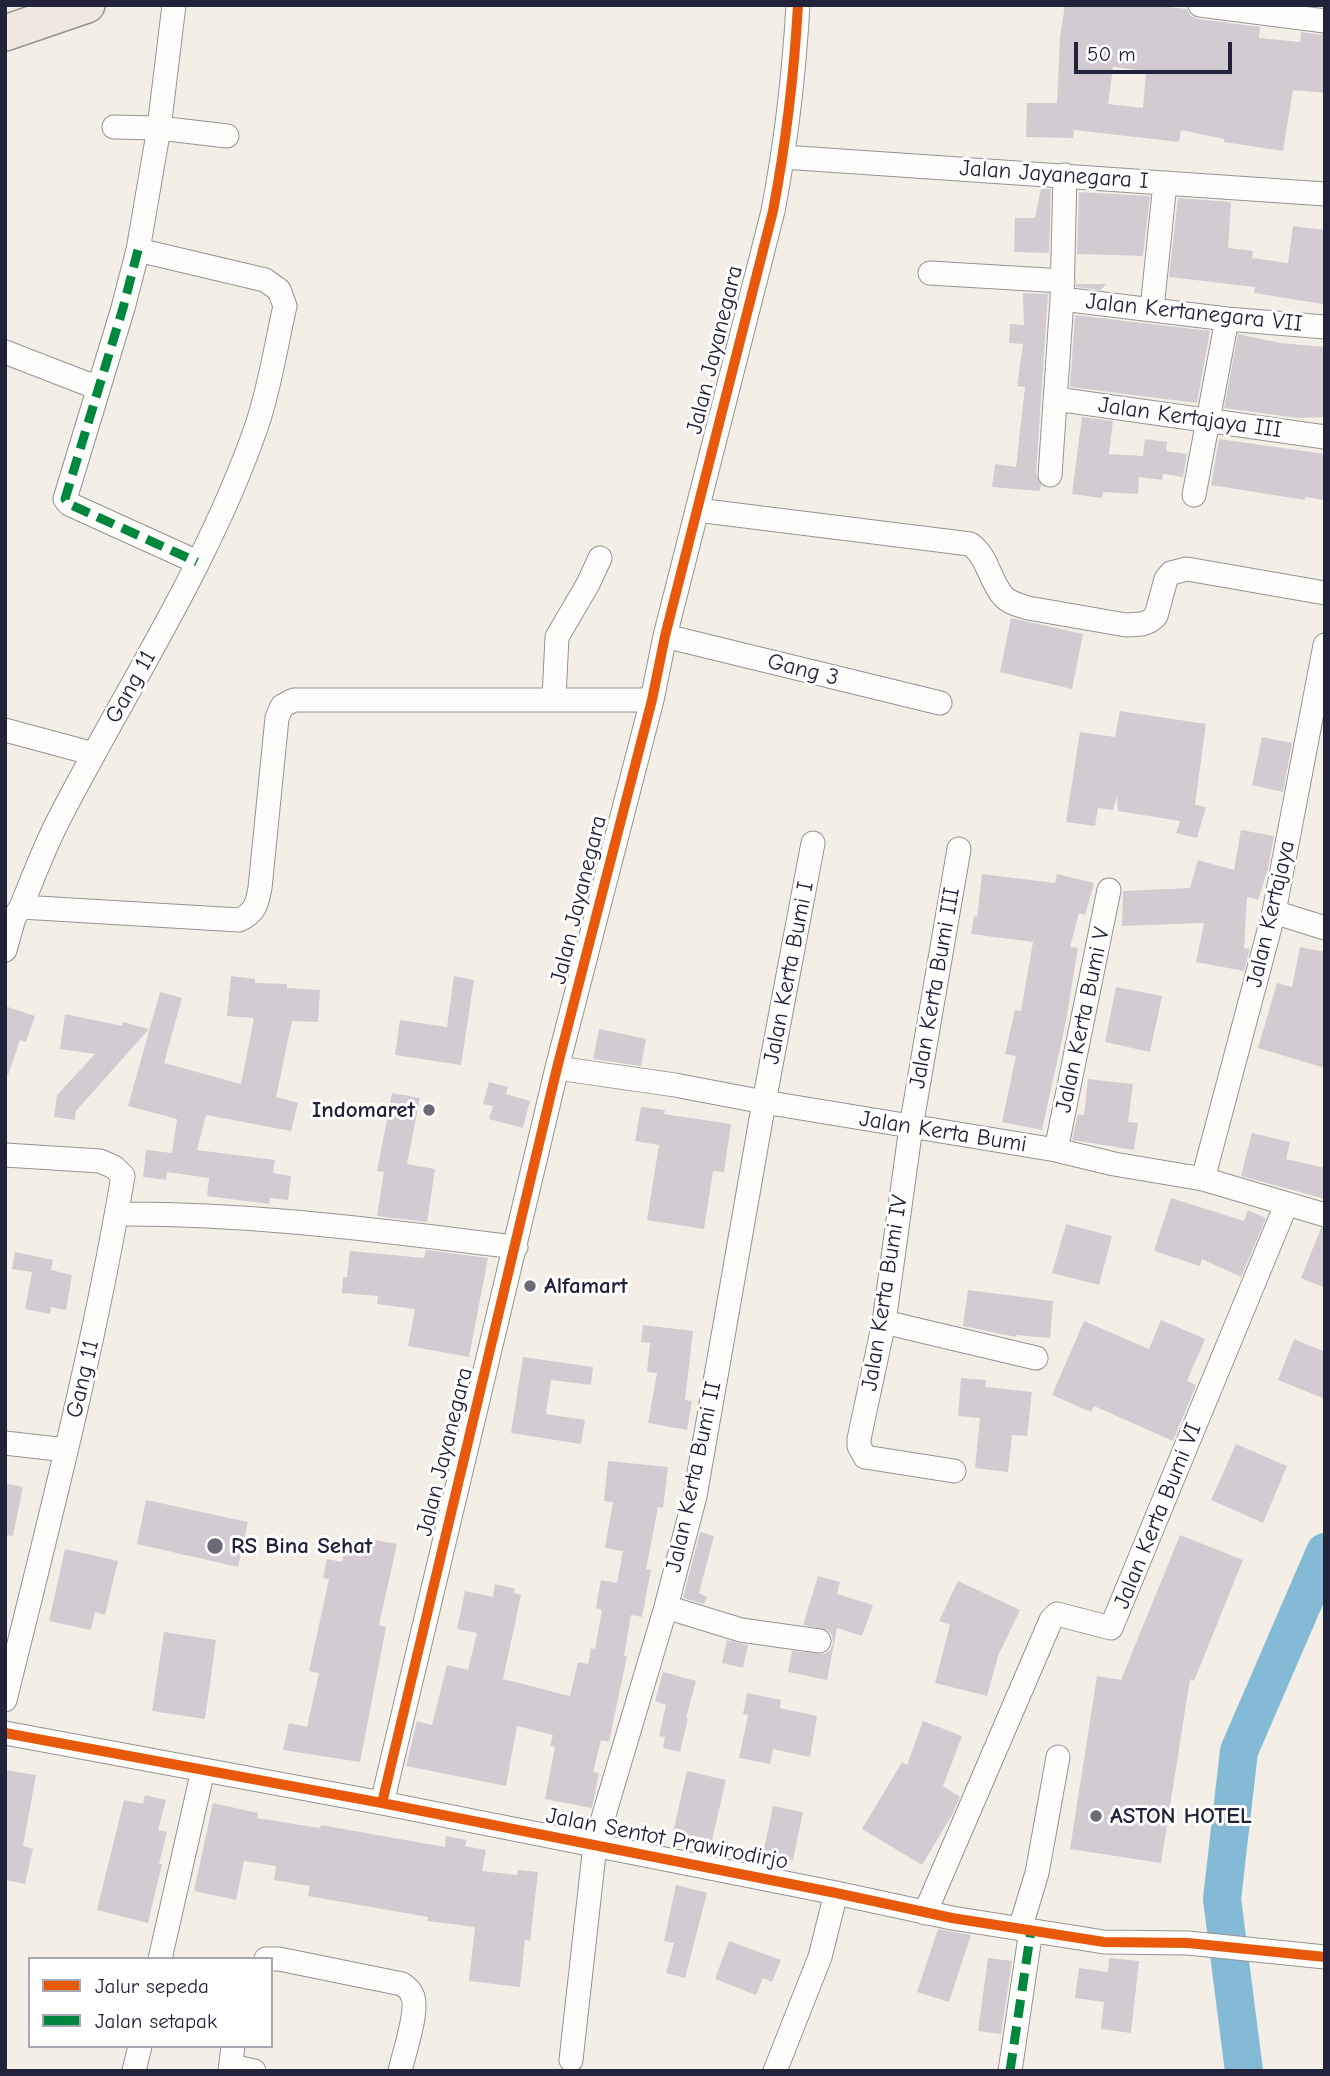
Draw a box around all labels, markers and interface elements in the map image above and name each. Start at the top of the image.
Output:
scale bar [1078,28,1236,72]
text: 50 m [1087,42,1136,66]
street label: Jalan Jayanegara I [959,155,1149,195]
street label: Jalan Jayanegara [681,263,749,437]
street label: Jalan Kertanegara VII [1084,288,1304,338]
street label: Jalan Kertajaya III [1097,391,1283,445]
street label: Gang 11 [100,646,162,728]
street label: Gang 3 [764,648,842,692]
street label: Jalan Jayanegara [545,813,613,987]
street label: Jalan Kertajaya [1241,838,1301,990]
street label: Jalan Kerta Bumi I [758,879,820,1067]
street label: Jalan Kerta Bumi III [904,885,966,1091]
street label: Jalan Kerta Bumi V [1050,925,1116,1115]
place label: Indomaret [312,1096,415,1124]
marker: Indomaret [421,1102,437,1118]
street label: Jalan Kerta Bumi [857,1105,1029,1159]
street label: Jalan Kerta Bumi IV [856,1193,914,1393]
place label: Alfamart [544,1272,628,1300]
marker: Alfamart [522,1278,538,1294]
street label: Gang 11 [61,1337,105,1421]
street label: Jalan Jayanegara [411,1365,479,1539]
street label: Jalan Kerta Bumi II [660,1379,728,1575]
street label: Jalan Kerta Bumi VI [1108,1419,1208,1613]
place label: RS Bina Sehat [231,1532,372,1560]
marker: RS Bina Sehat [205,1536,225,1556]
street label: Jalan Sentot Prawirodirjo [544,1802,790,1876]
place label: ASTON HOTEL [1110,1802,1252,1830]
marker: ASTON HOTEL [1088,1808,1104,1824]
legend [28,1957,273,2048]
text: Jalur sepeda [95,1974,209,1998]
text: Jalan setapak [95,2009,217,2033]

